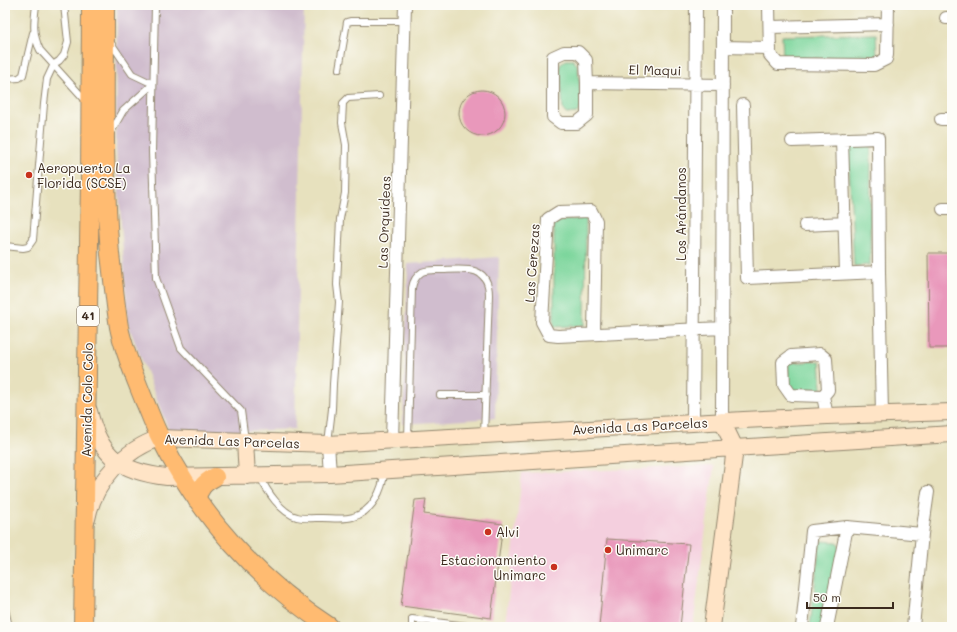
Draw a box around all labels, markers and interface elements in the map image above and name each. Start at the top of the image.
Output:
street label: El Maqui [628,61,682,78]
place label: Aeropuerto La Florida (SCSE) [37,159,131,191]
street label: Los Arándanos [672,167,689,261]
marker: Aeropuerto La Florida (SCSE) [24,170,34,180]
street label: Las Orquídeas [373,175,394,268]
street label: Las Cerezas [520,223,543,303]
road number: 41 [77,306,99,326]
street label: Avenida Colo Colo [77,342,96,457]
street label: Avenida Las Parcelas [572,413,708,438]
street label: Avenida Las Parcelas [164,430,300,451]
place label: Alvi [496,523,519,540]
marker: Alvi [483,527,493,537]
place label: Unimarc [616,541,669,558]
marker: Unimarc [603,545,613,555]
place label: Estacionamiento Unimarc [441,551,546,583]
marker: Estacionamiento Unimarc [549,562,559,572]
scale bar [807,584,893,610]
text: 50 m [813,589,841,605]

